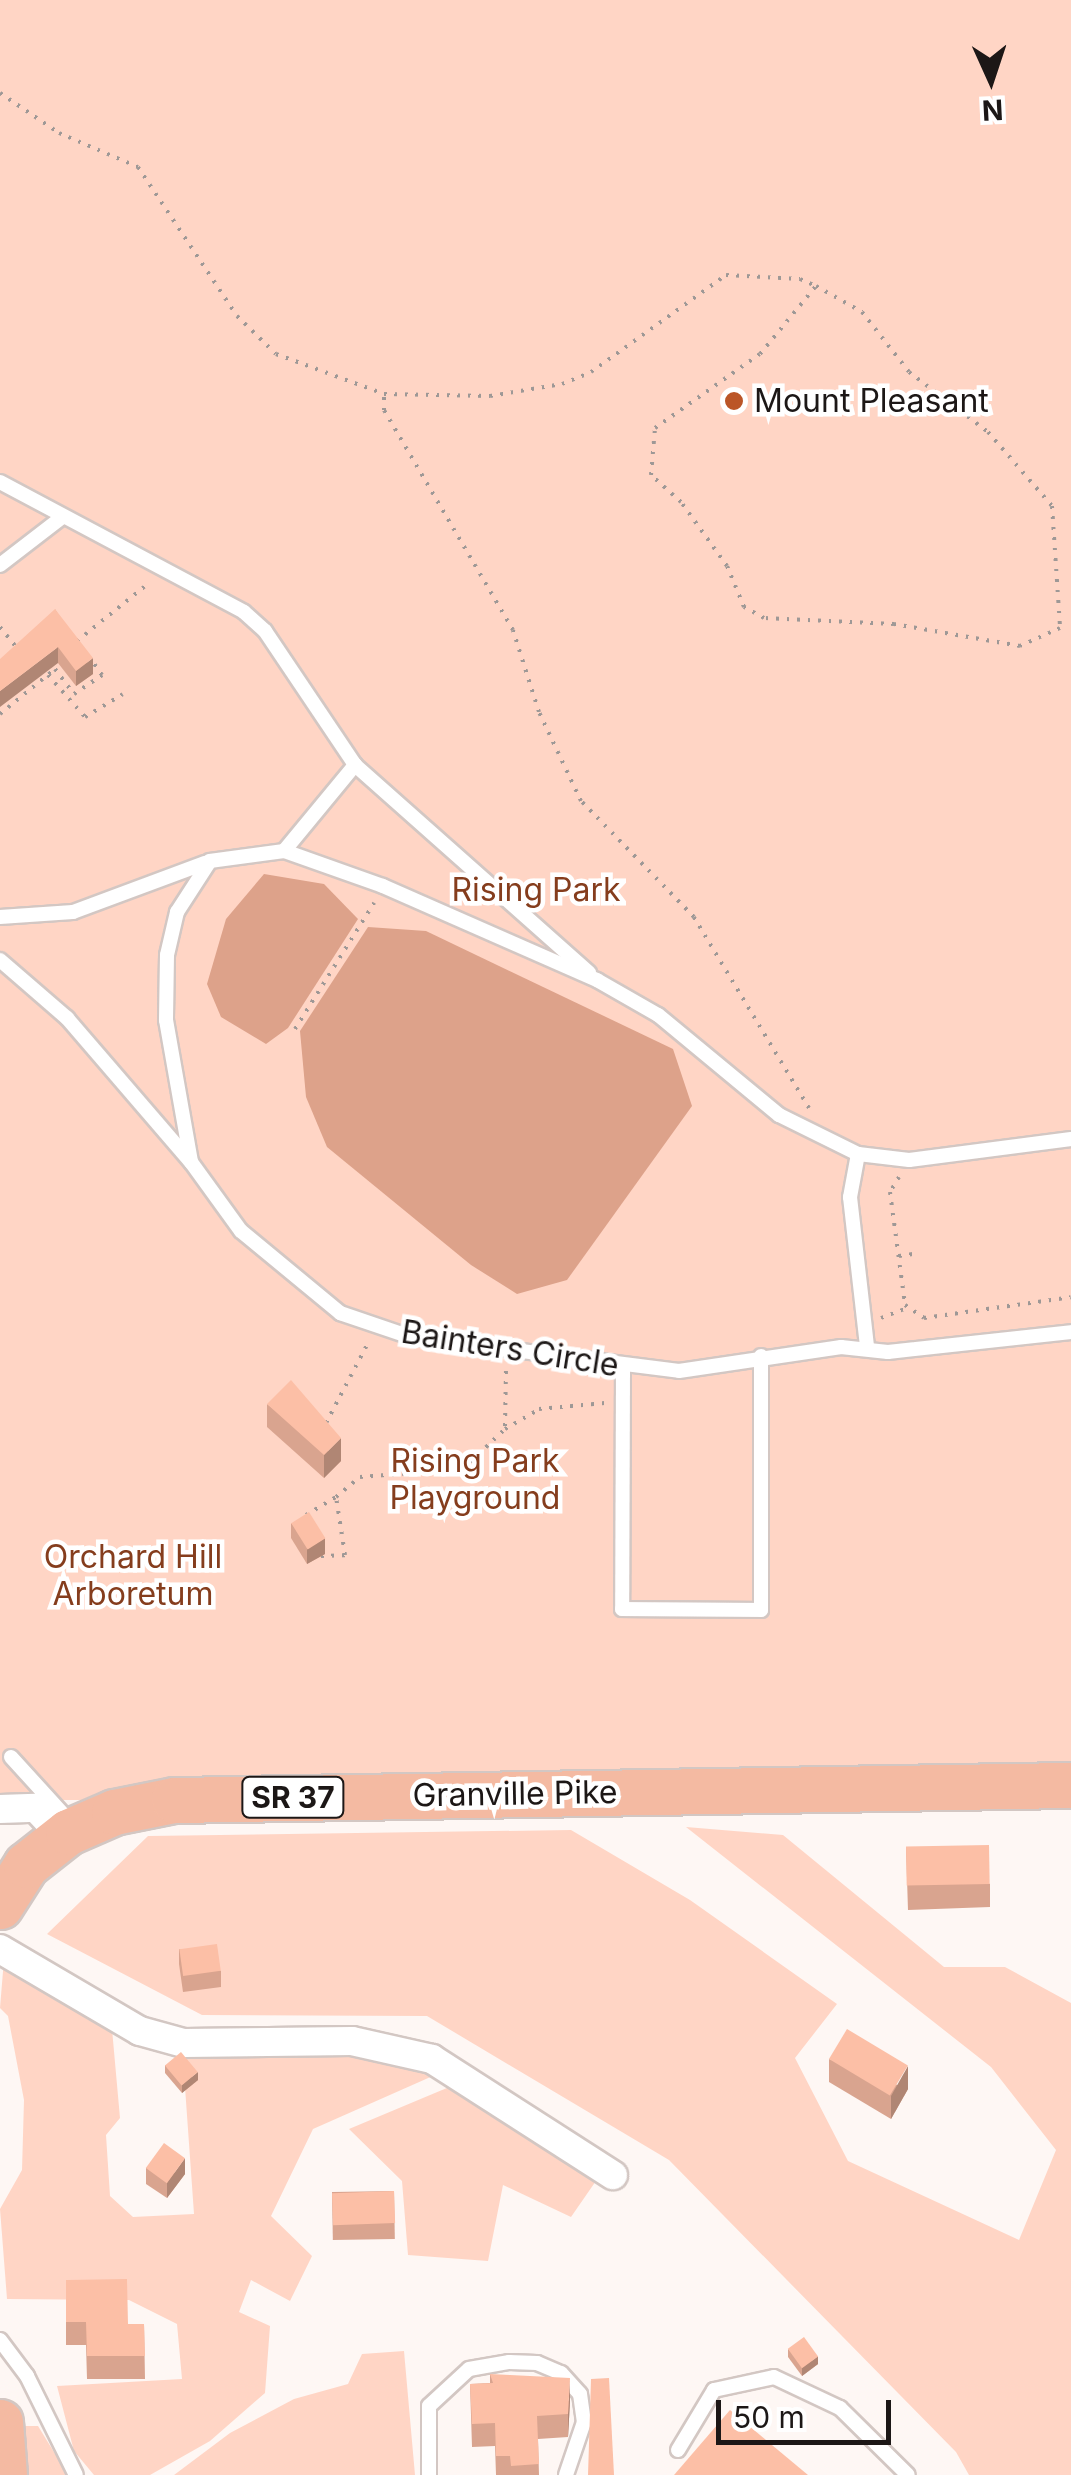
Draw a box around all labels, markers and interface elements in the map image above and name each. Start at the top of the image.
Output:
north arrow [941,30,1041,130]
text: N [981,92,1004,127]
place label: Mount Pleasant [754,382,989,420]
marker: Mount Pleasant [723,390,745,412]
park label: Rising Park [451,871,621,909]
street label: Bainters Circle [399,1313,621,1385]
park label: Rising Park Playground [390,1443,560,1518]
park label: Orchard Hill Arboretum [44,1539,222,1614]
road number: SR 37 [240,1772,346,1822]
street label: Granville Pike [412,1773,618,1815]
scale bar [721,2380,896,2442]
text: 50 m [733,2399,805,2435]

